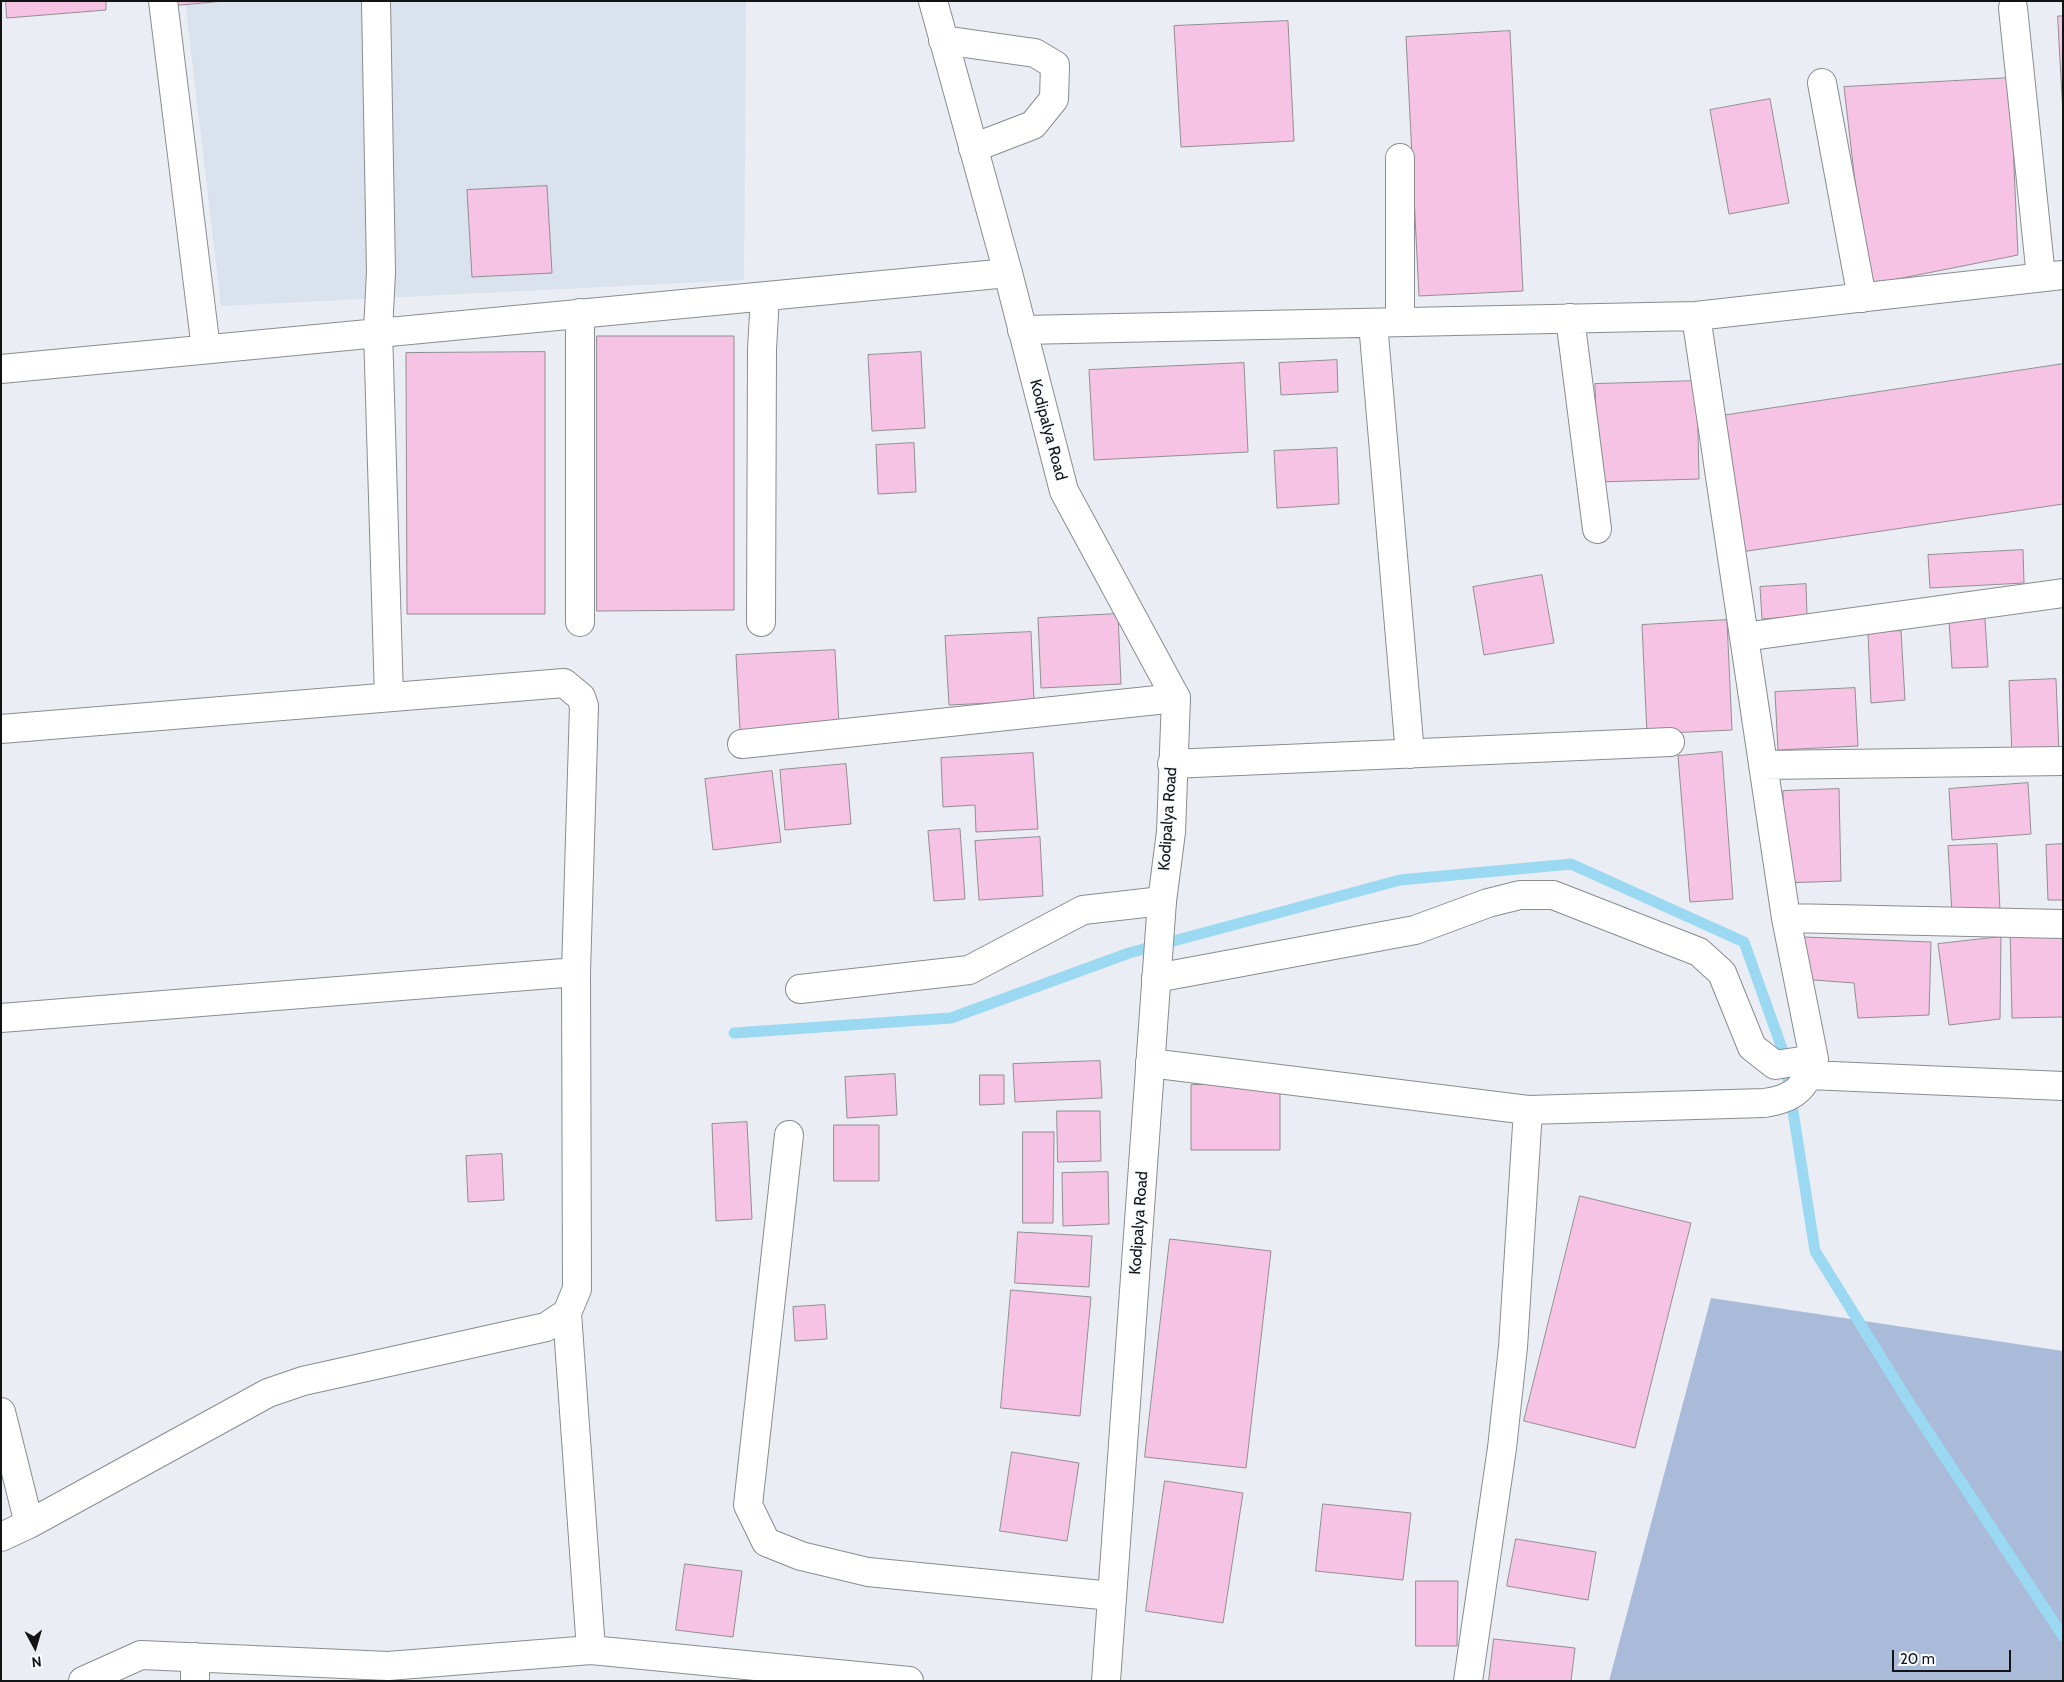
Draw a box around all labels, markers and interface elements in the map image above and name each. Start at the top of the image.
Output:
street label: Kodipalya Road [1025,377,1071,483]
street label: Kodipalya Road [1155,767,1181,871]
street label: Kodipalya Road [1126,1171,1152,1275]
north arrow [10,1622,60,1672]
scale bar [1894,1640,2013,1672]
text: 20 m [1900,1650,1935,1668]
text: N [31,1652,42,1671]

